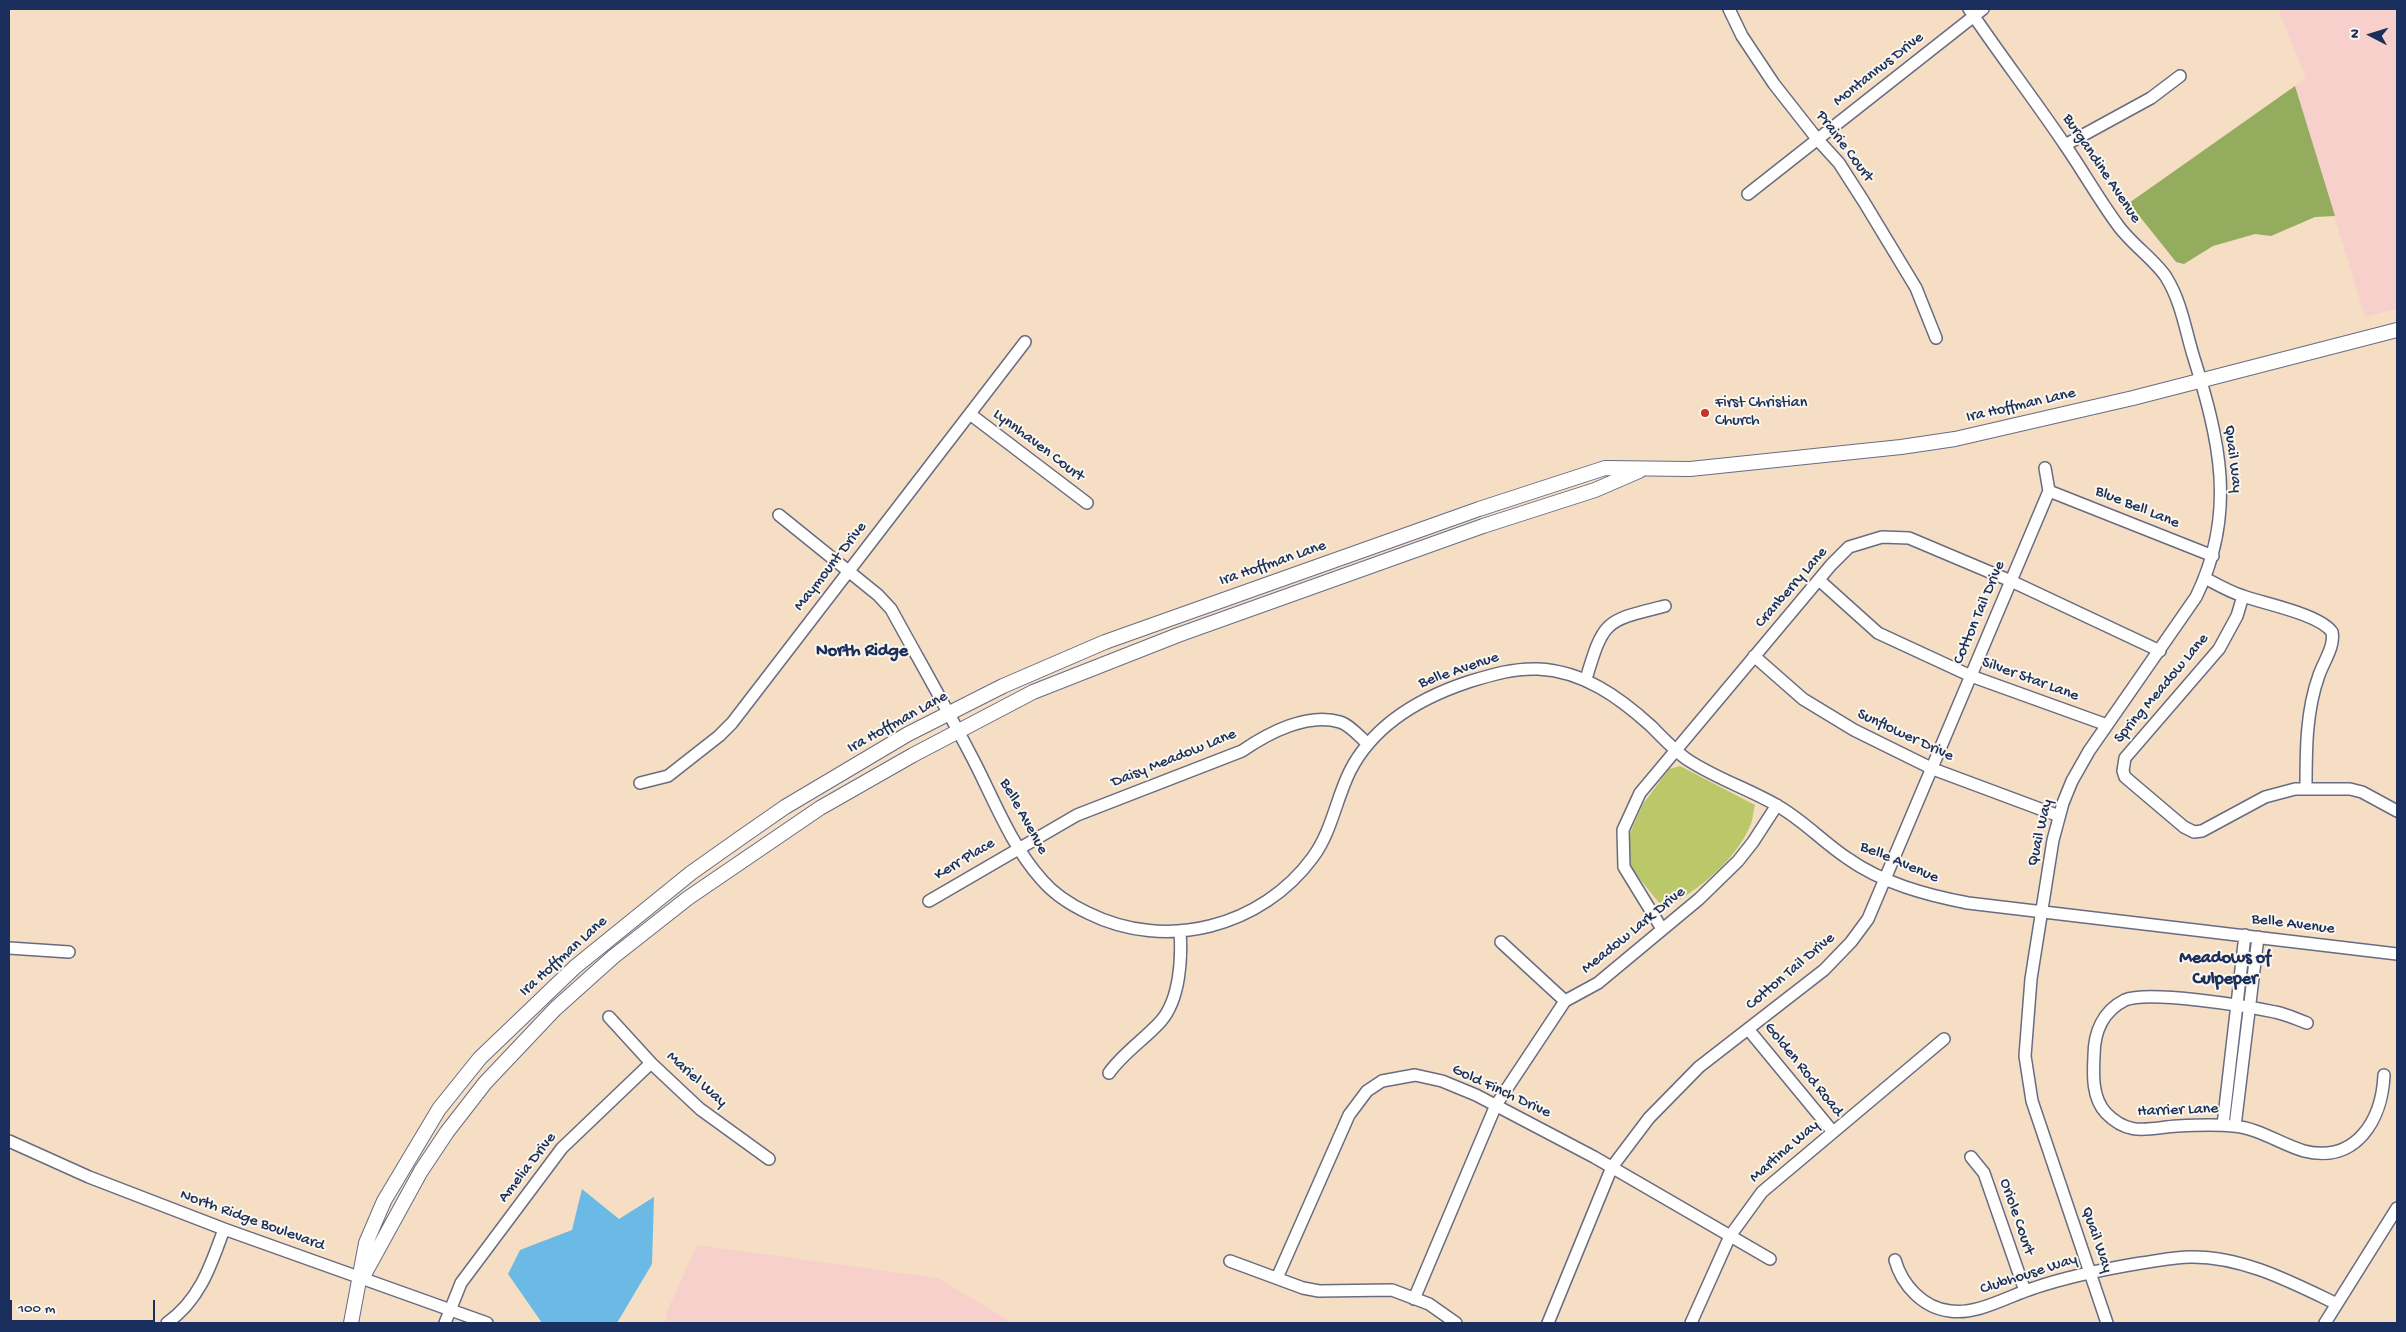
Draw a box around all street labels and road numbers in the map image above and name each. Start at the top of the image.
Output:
street label: Montannus Drive [1830,29,1928,111]
street label: Prairie Court [1811,107,1877,187]
street label: Burgandine Avenue [2057,111,2145,227]
street label: Ira Hoffman Lane [1964,384,2078,428]
street label: Lynnhaven Court [988,405,1088,487]
street label: Quail Way [2218,424,2246,494]
street label: Blue Bell Lane [2092,482,2182,534]
street label: Maymount Drive [790,519,872,615]
street label: Ira Hoffman Lane [1217,537,1329,591]
street label: Cranberry Lane [1752,544,1832,632]
street label: Cotton Tail Drive [1950,558,2010,668]
street label: Spring Meadow Lane [2110,630,2214,748]
street label: Belle Avenue [1416,648,1502,694]
street label: Silver Star Lane [1979,654,2081,706]
street label: Ira Hoffman Lane [845,688,951,758]
street label: Sunflower Drive [1854,705,1956,767]
street label: Daisy Meadow Lane [1109,725,1239,793]
street label: Belle Avenue [994,776,1052,858]
street label: Quail Way [2024,798,2058,868]
street label: Kerr Place [931,834,999,886]
street label: Belle Avenue [1857,838,1941,888]
street label: Meadow Lark Drive [1578,883,1690,979]
street label: Belle Avenue [2250,910,2336,940]
street label: Ira Hoffman Lane [516,913,612,1001]
street label: Cotton Tail Drive [1743,929,1839,1015]
street label: Golden Rod Road [1759,1019,1847,1121]
street label: Mariel Way [662,1048,730,1112]
street label: Gold Finch Drive [1448,1061,1554,1123]
street label: Harrier Lane [2137,1100,2219,1122]
street label: Martina Way [1746,1116,1824,1188]
street label: Amelia Drive [495,1129,561,1207]
street label: Oriole Court [1994,1176,2038,1258]
street label: North Ridge Boulevard [177,1186,327,1256]
street label: Quail Way [2076,1205,2116,1275]
street label: Clubhouse Way [1978,1250,2080,1300]

